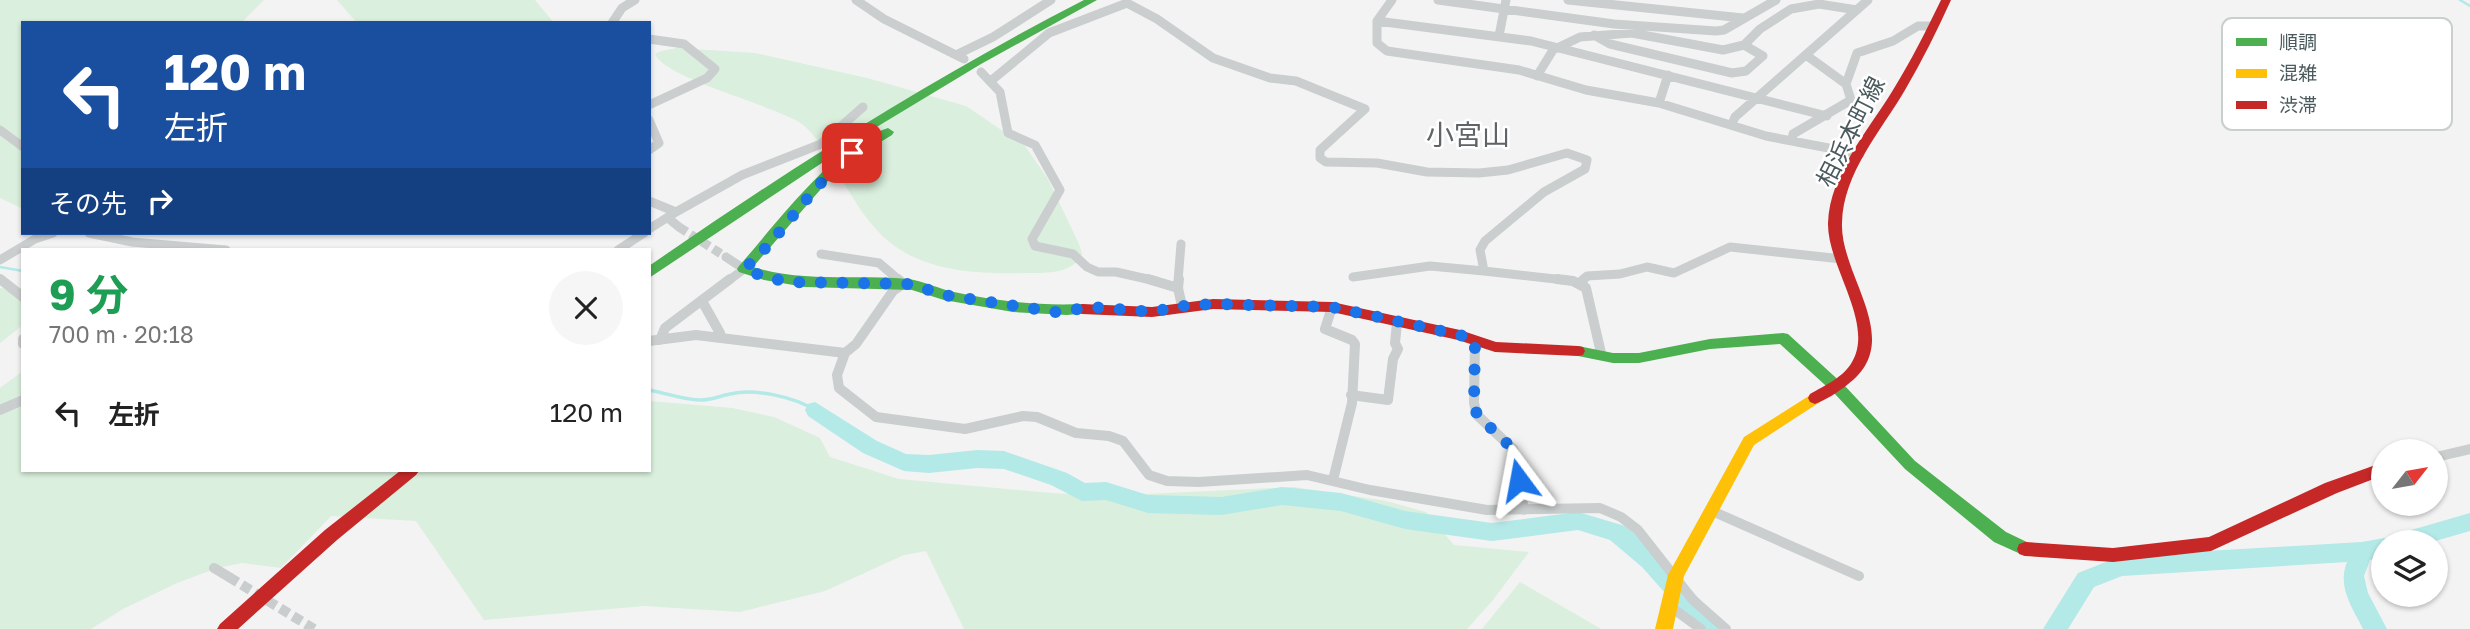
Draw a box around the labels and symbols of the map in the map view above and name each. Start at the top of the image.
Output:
legend [2222,18,2452,130]
text: 順調 [2279,30,2317,53]
text: 混雑 [2279,61,2317,84]
street label: 相浜本町線 [1810,71,1890,191]
text: 渋滞 [2279,93,2317,116]
district label: 小宮山 [1426,118,1510,151]
pin [822,123,882,183]
north arrow [2371,439,2448,516]
position arrow [1482,443,1556,517]

